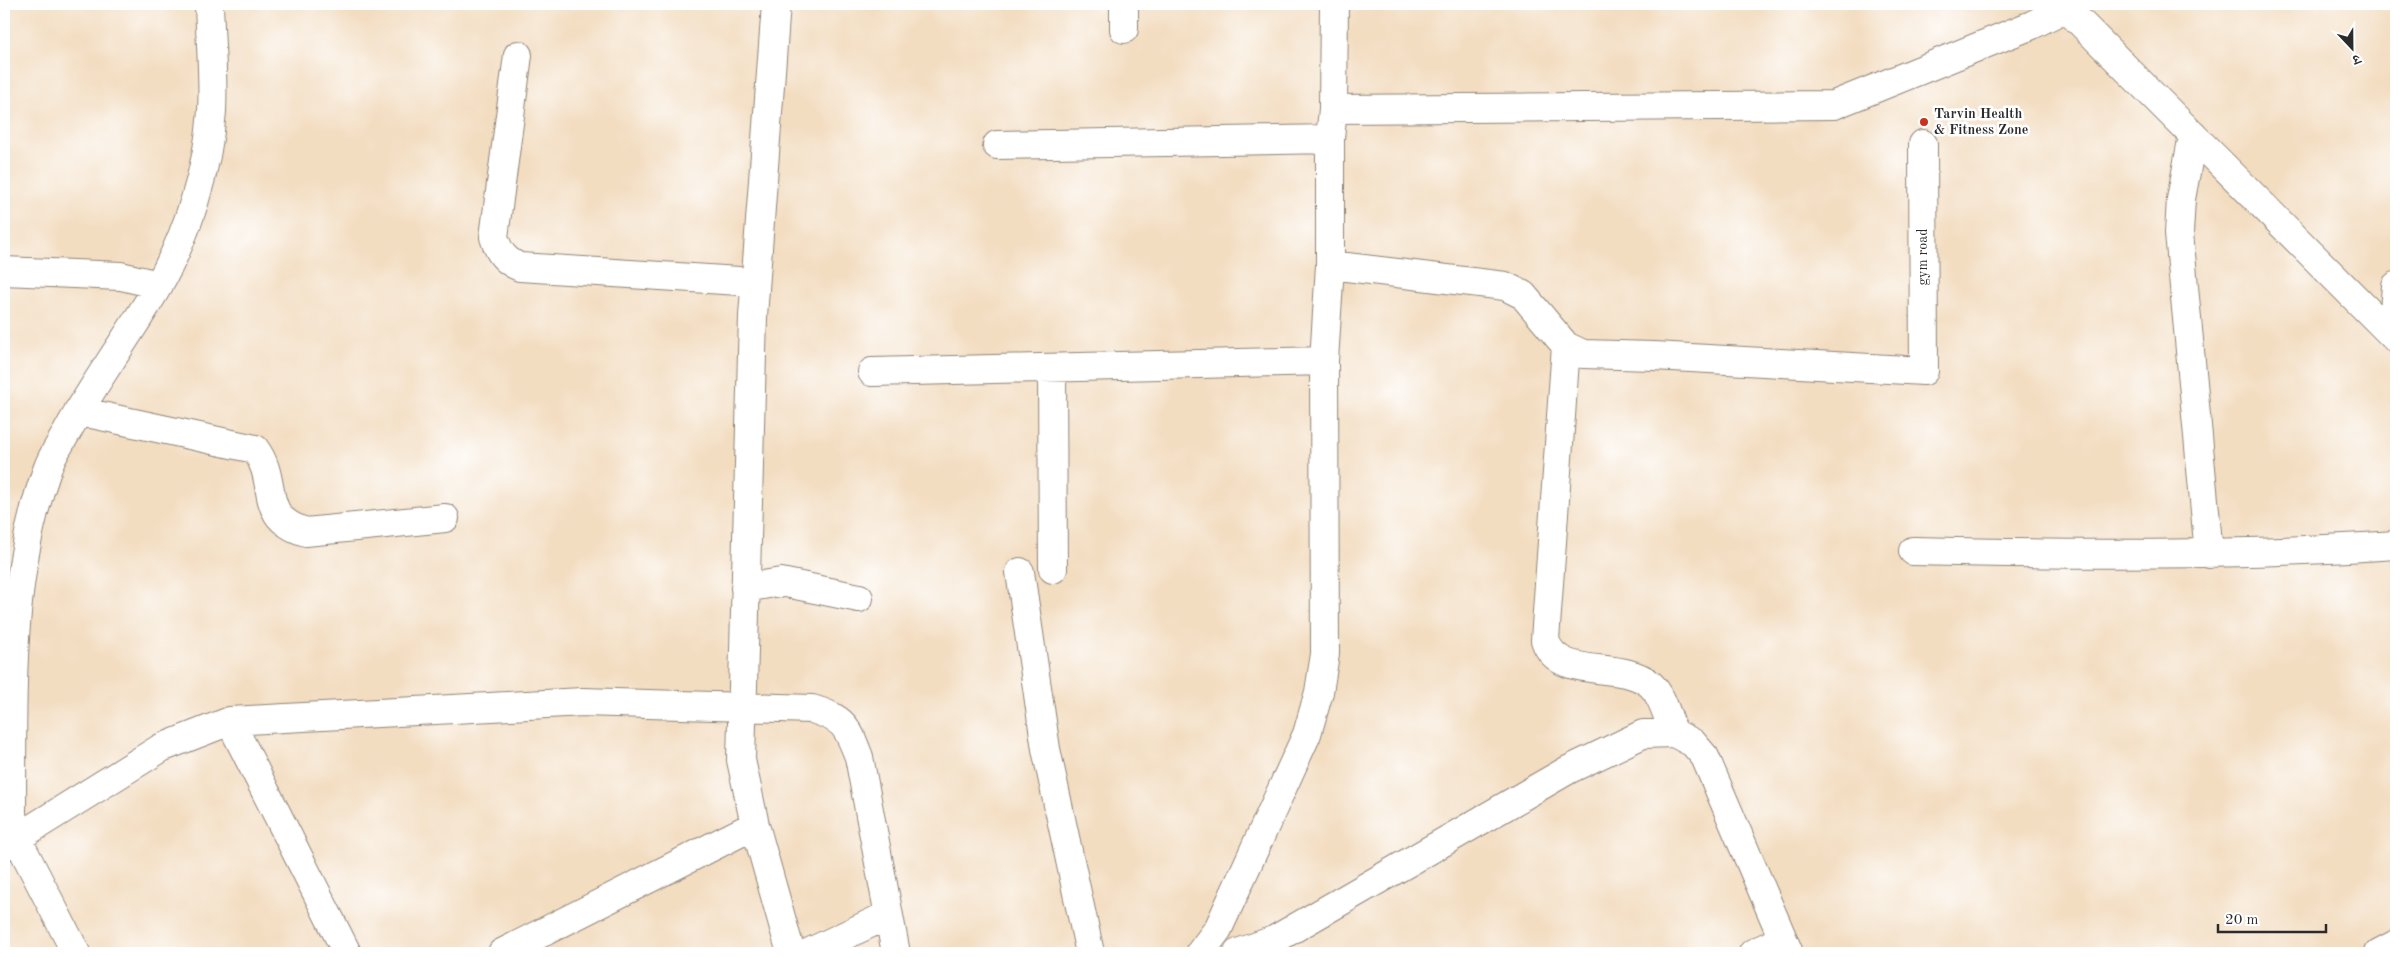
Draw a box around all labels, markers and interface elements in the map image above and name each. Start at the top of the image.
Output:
north arrow [2328,22,2378,72]
text: उ [2350,51,2363,67]
place label: Tarvin Health & Fitness Zone [1934,107,2028,137]
marker: Tarvin Health & Fitness Zone [1918,116,1930,128]
street label: gym road [1916,229,1930,285]
scale bar [2218,902,2325,934]
text: 20 m [2225,913,2259,928]

